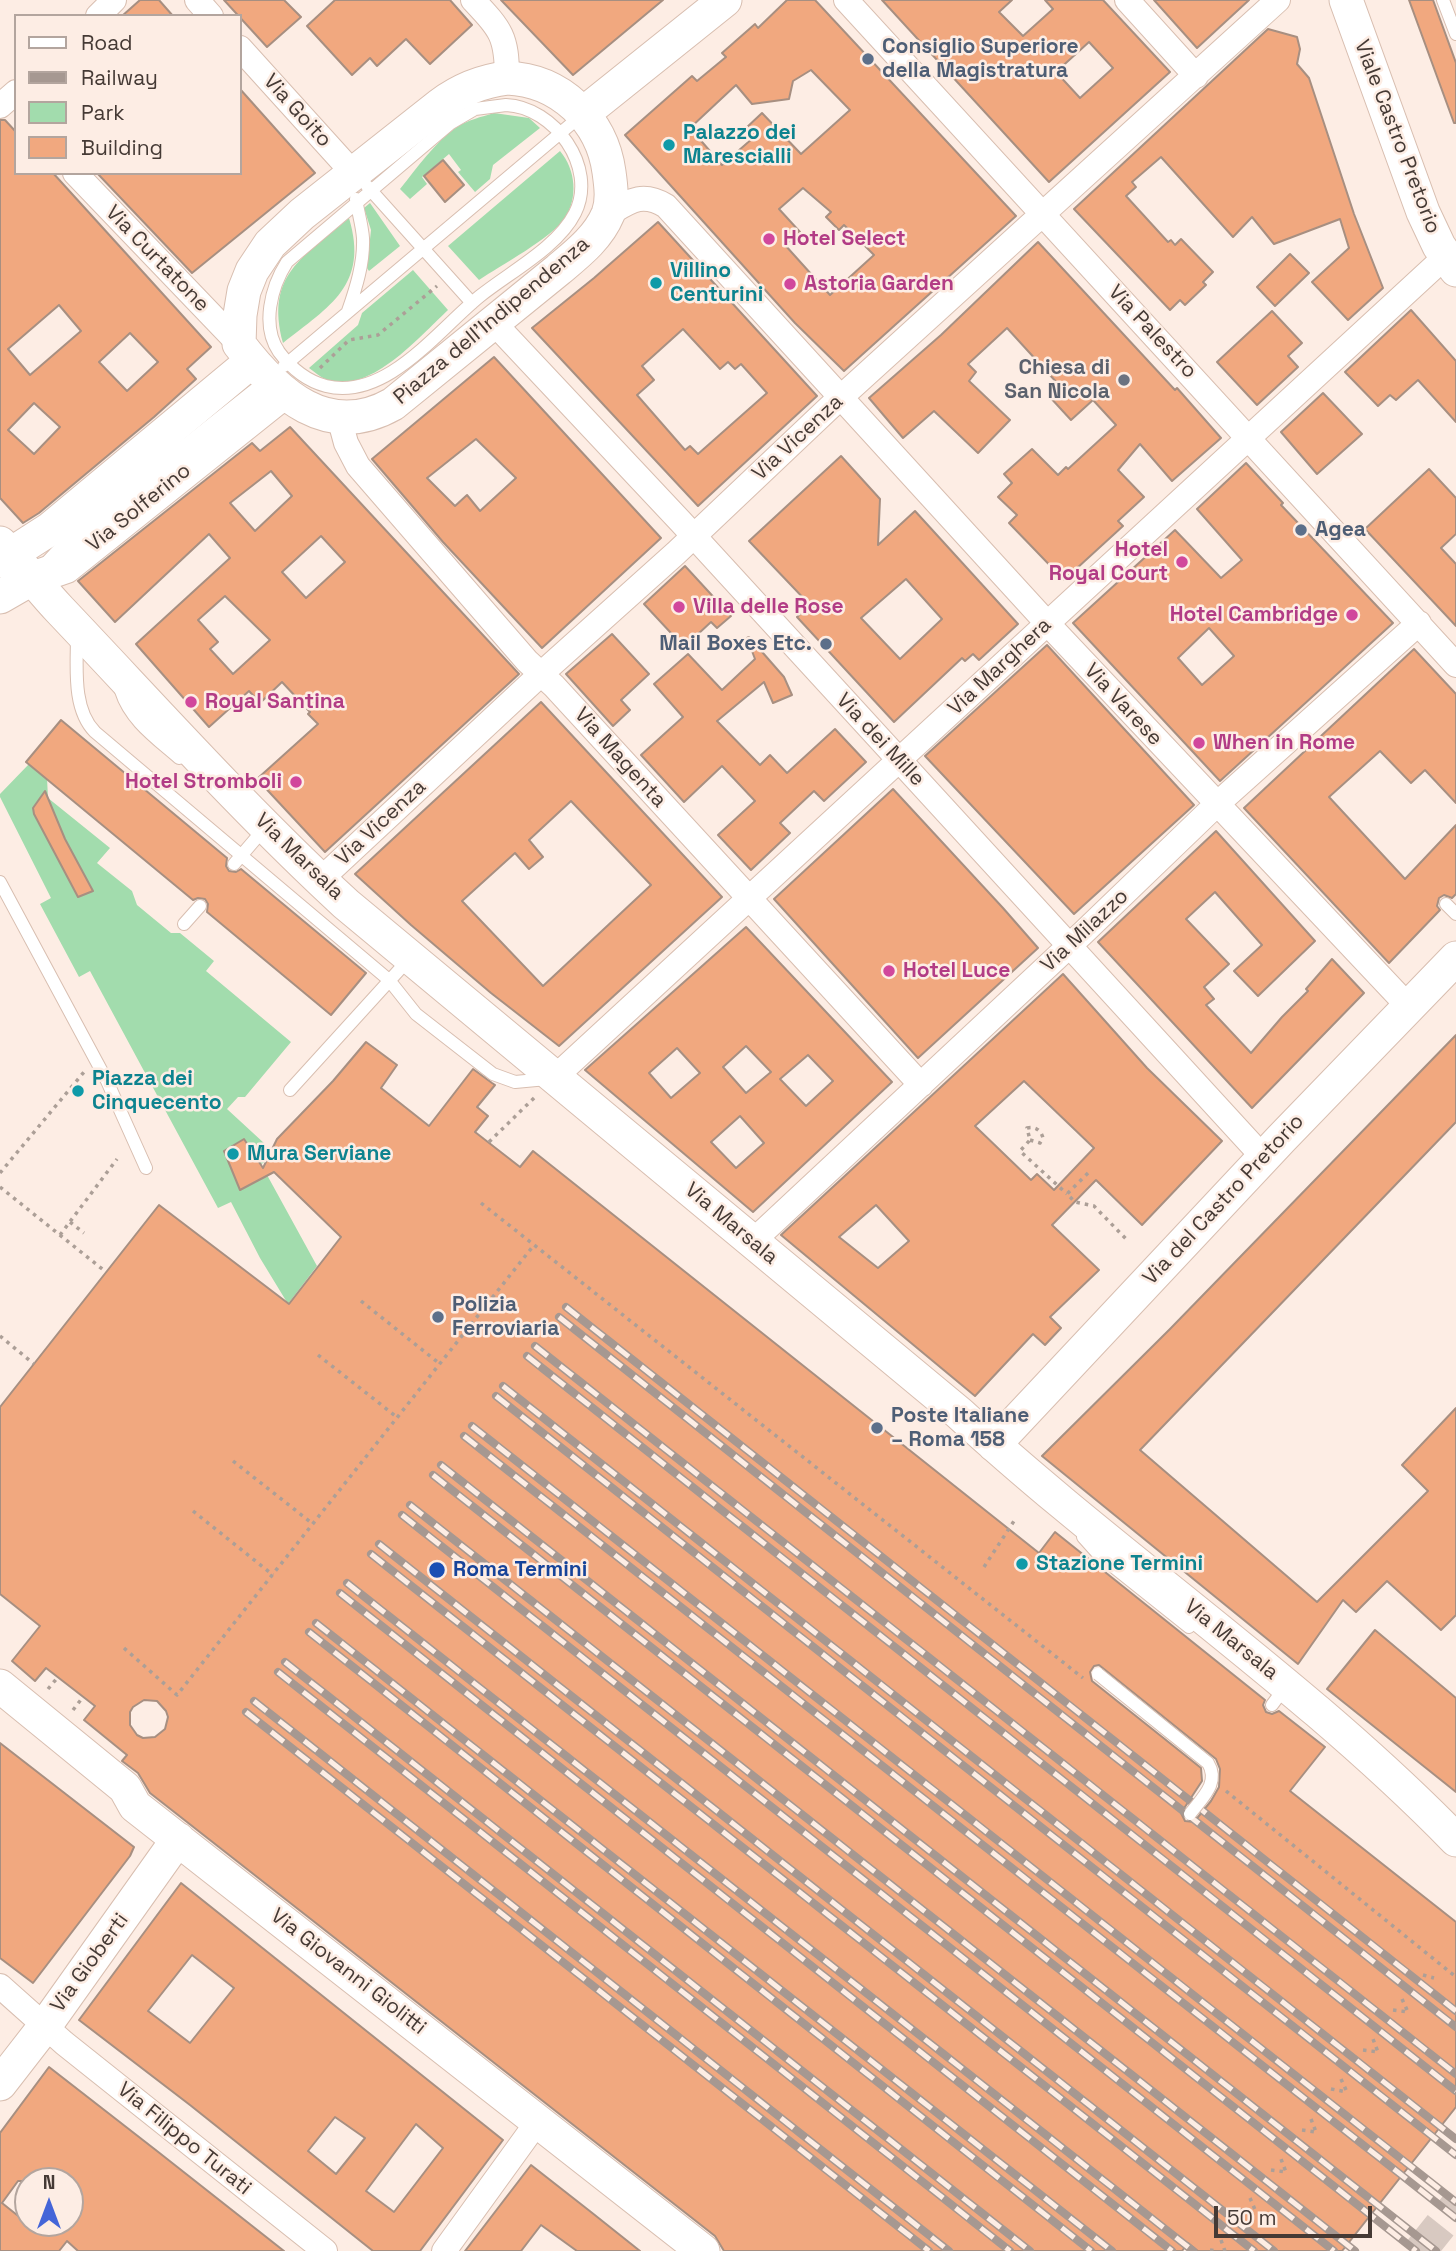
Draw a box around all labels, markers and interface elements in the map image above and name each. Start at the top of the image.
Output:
legend [14,14,242,175]
text: Road [81,29,133,56]
place label: Consiglio Superiore della Magistratura [882,34,1079,84]
street label: Viale Castro Pretorio [1348,37,1446,237]
marker: Consiglio Superiore della Magistratura [860,51,876,67]
text: Railway [81,64,158,91]
street label: Via Goito [258,69,336,153]
text: Park [81,99,125,126]
place label: Palazzo dei Marescialli [683,120,796,170]
text: Building [81,134,163,161]
marker: Palazzo dei Marescialli [661,137,677,153]
street label: Via Curtatone [100,200,214,318]
place label: Hotel Select [783,226,906,252]
marker: Hotel Select [761,231,777,247]
street label: Piazza dell'Indipendenza [389,232,595,410]
place label: Villino Centurini [670,258,763,308]
place label: Astoria Garden [804,271,954,297]
marker: Villino Centurini [648,275,664,291]
marker: Astoria Garden [782,276,798,292]
street label: Via Palestro [1102,280,1202,384]
place label: Chiesa di San Nicola [1004,355,1110,405]
marker: Chiesa di San Nicola [1116,372,1132,388]
street label: Via Vicenza [748,390,848,486]
street label: Via Solferino [82,458,196,558]
place label: Agea [1315,517,1366,543]
marker: Agea [1293,522,1309,538]
place label: Hotel Royal Court [1049,537,1168,587]
marker: Hotel Royal Court [1174,554,1190,570]
place label: Villa delle Rose [693,594,844,620]
marker: Villa delle Rose [671,599,687,615]
place label: Hotel Cambridge [1170,602,1338,628]
marker: Hotel Cambridge [1344,607,1360,623]
street label: Via Marghera [943,613,1057,721]
place label: Mail Boxes Etc. [659,631,812,657]
marker: Mail Boxes Etc. [818,636,834,652]
street label: Via Varese [1079,659,1167,751]
street label: Via dei Mille [830,688,930,792]
place label: Royal Santina [205,689,345,715]
marker: Royal Santina [183,694,199,710]
street label: Via Magenta [569,703,671,813]
place label: When in Rome [1213,730,1355,756]
marker: When in Rome [1191,735,1207,751]
place label: Hotel Stromboli [125,769,282,795]
marker: Hotel Stromboli [288,774,304,790]
street label: Via Vicenza [331,775,431,871]
street label: Via Marsala [249,808,349,906]
street label: Via Milazzo [1036,884,1134,978]
place label: Hotel Luce [903,958,1010,984]
marker: Hotel Luce [881,963,897,979]
place label: Piazza dei Cinquecento [92,1066,222,1116]
marker: Piazza dei Cinquecento [70,1083,86,1099]
street label: Via del Castro Pretorio [1138,1109,1310,1291]
place label: Mura Serviane [247,1141,391,1167]
marker: Mura Serviane [225,1146,241,1162]
street label: Via Marsala [679,1178,783,1270]
place label: Polizia Ferroviaria [452,1292,559,1342]
marker: Polizia Ferroviaria [430,1309,446,1325]
place label: Poste Italiane – Roma 158 [891,1403,1029,1453]
marker: Poste Italiane – Roma 158 [869,1420,885,1436]
place label: Stazione Termini [1036,1551,1203,1577]
marker: Stazione Termini [1014,1556,1030,1572]
place label: Roma Termini [453,1557,587,1583]
marker: Roma Termini [427,1560,447,1580]
street label: Via Marsala [1179,1594,1283,1686]
street label: Via Giovanni Giolitti [265,1903,431,2041]
street label: Via Gioberti [46,1909,134,2017]
street label: Via Filippo Turati [112,2077,256,2201]
north arrow [14,2167,84,2237]
text: N [43,2170,55,2195]
scale bar [1218,2192,1376,2236]
text: 50 m [1227,2204,1277,2231]

